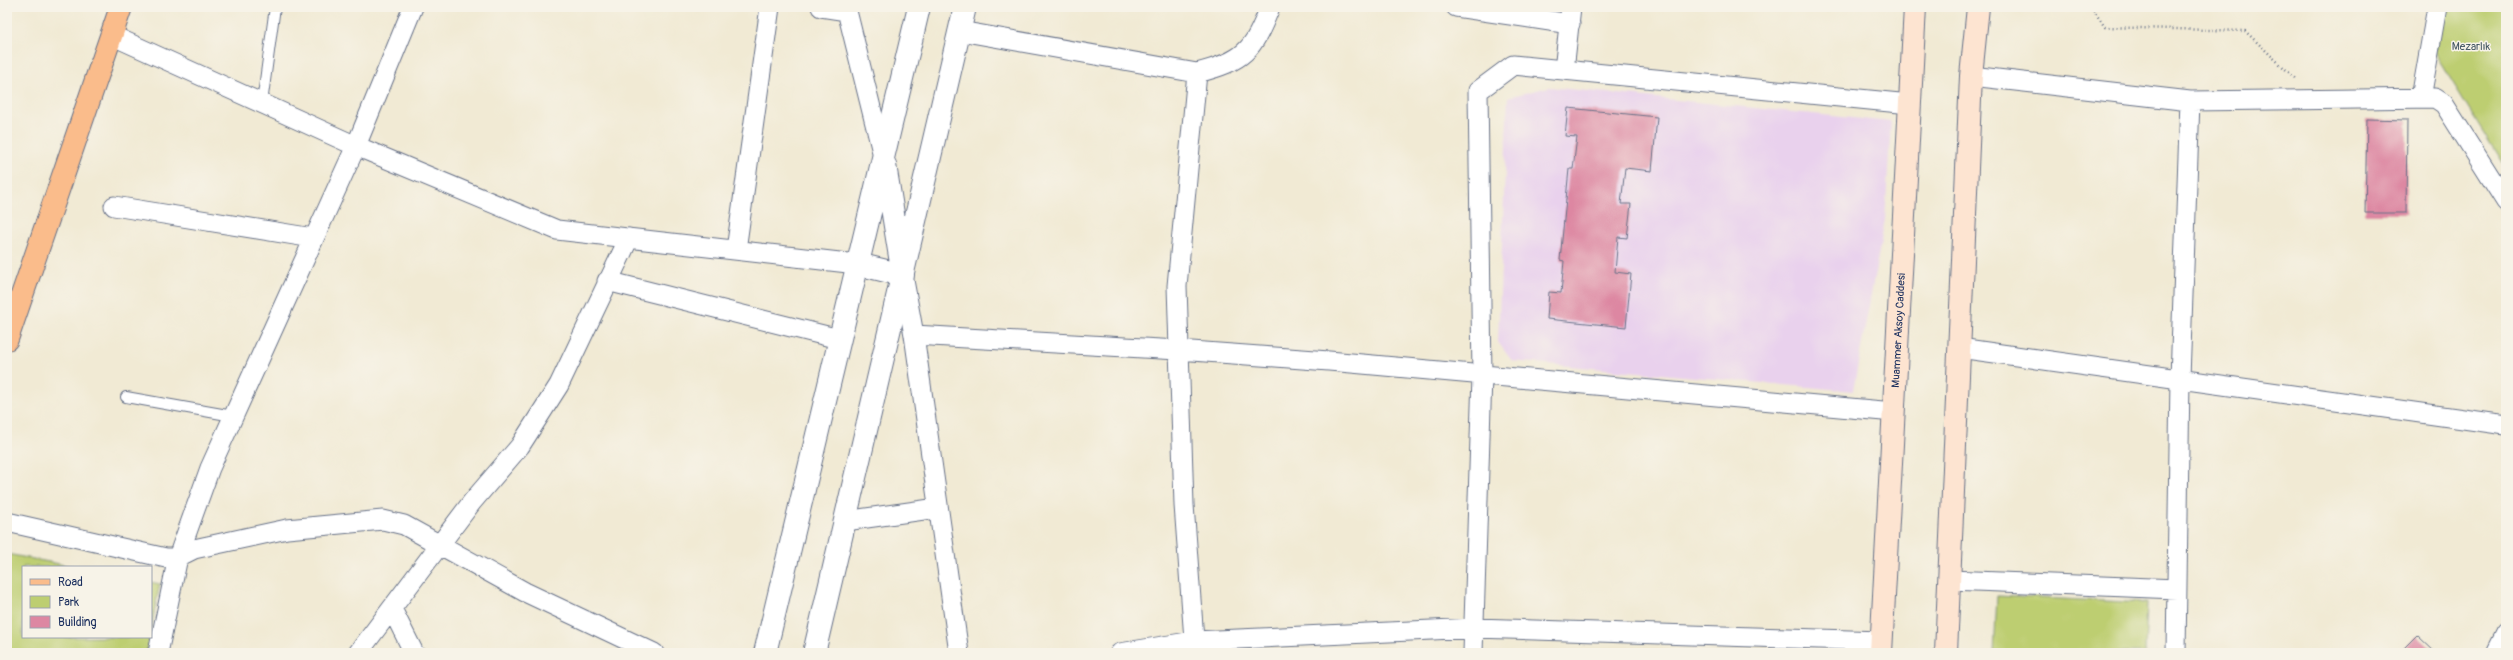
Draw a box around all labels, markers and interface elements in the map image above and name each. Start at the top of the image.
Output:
park label: Mezarlık [2452,40,2491,53]
street label: Muammer Aksoy Caddesi [1889,273,1908,388]
legend [22,566,152,638]
text: Road [58,575,83,590]
text: Park [58,595,79,610]
text: Building [58,615,97,630]

